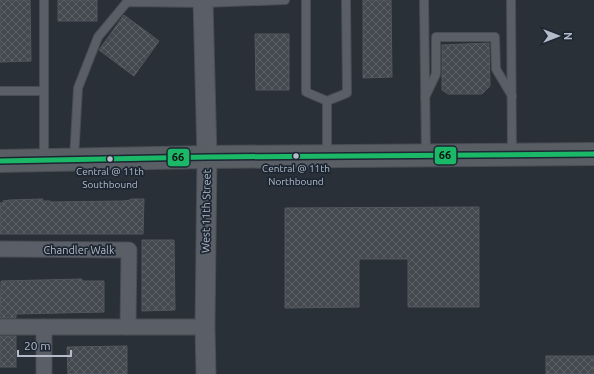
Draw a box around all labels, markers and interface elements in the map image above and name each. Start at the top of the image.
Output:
north arrow [538,16,578,56]
text: N [562,32,574,40]
line badge: 66 [434,146,457,165]
line badge: 66 [167,148,190,167]
text: 66 [439,149,451,161]
text: 66 [172,151,184,163]
marker: Central @ 11th Northbound [291,151,301,161]
marker: Central @ 11th Southbound [105,154,115,164]
place label: Central @ 11th Northbound [262,163,330,187]
place label: Central @ 11th Southbound [76,166,144,190]
street label: West 11th Street [199,168,213,253]
street label: Chandler Walk [43,244,115,256]
scale bar [18,332,71,358]
text: 20 m [24,339,51,352]

